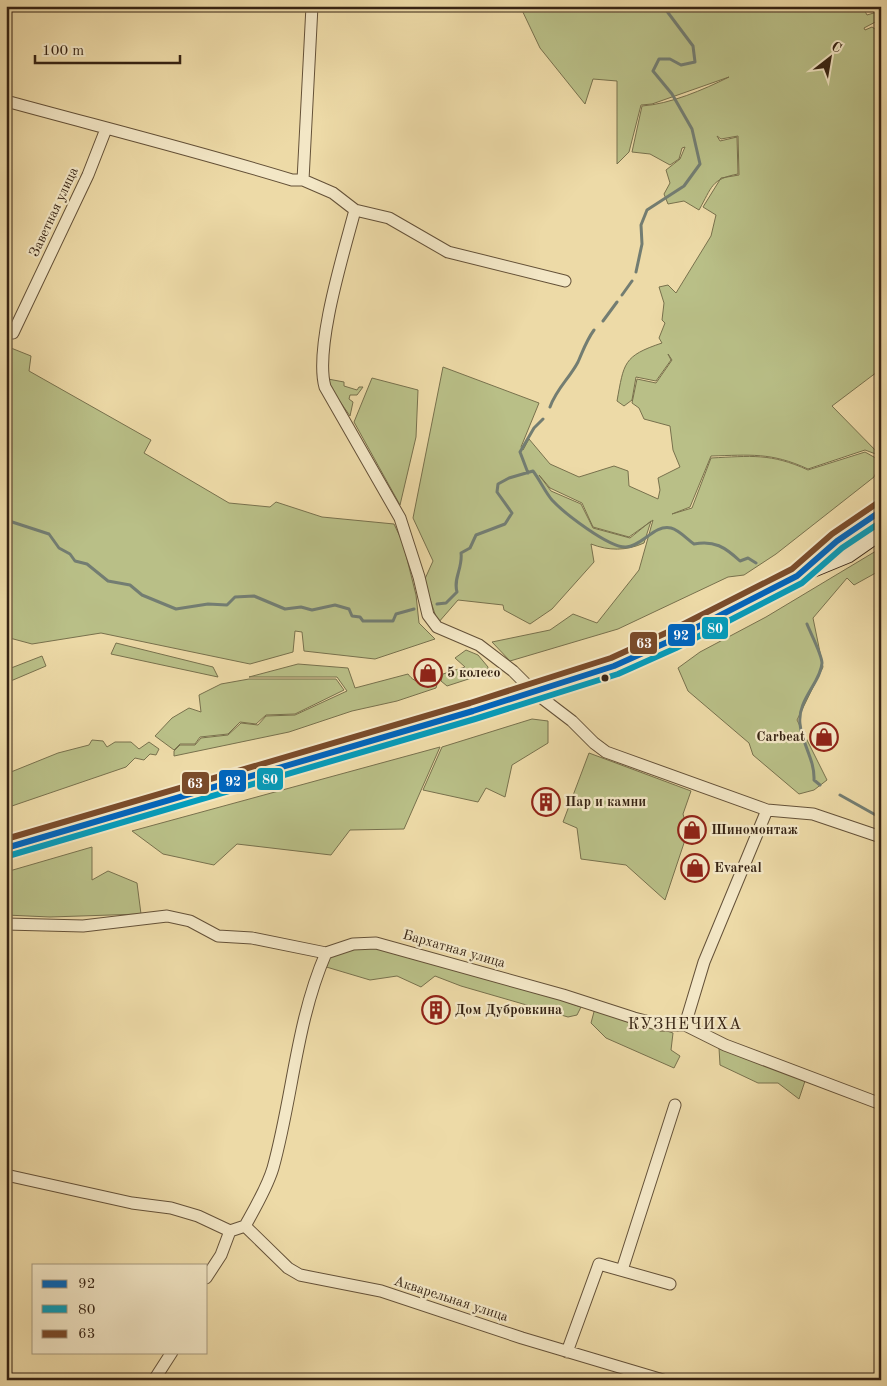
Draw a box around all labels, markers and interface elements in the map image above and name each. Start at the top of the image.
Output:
scale bar [35,32,180,64]
north arrow [804,32,854,82]
text: С [829,39,844,56]
text: 100 m [42,44,84,59]
street label: Заветная улица [27,165,81,259]
line badge: 80 [701,616,729,640]
text: 80 [707,622,723,636]
line badge: 92 [667,623,696,647]
text: 92 [673,629,689,643]
line badge: 63 [629,631,658,655]
text: 63 [636,637,652,651]
shop icon: 5 колесо [413,658,443,688]
place label: 5 колесо [447,666,501,680]
unlabelled marker [600,673,610,683]
shop icon: Carbeat [809,722,839,752]
place label: Carbeat [756,730,805,744]
line badge: 80 [256,767,284,791]
line badge: 92 [218,769,247,793]
line badge: 63 [181,771,210,795]
text: 80 [262,773,278,787]
text: 92 [225,775,241,789]
text: 63 [187,777,203,791]
building icon: Пар и камни [531,787,561,817]
place label: Пар и камни [565,795,646,809]
shop icon: Шиномонтаж [677,815,707,845]
place label: Шиномонтаж [711,823,798,837]
shop icon: Evareal [680,853,710,883]
place label: Evareal [714,861,762,875]
street label: Бархатная улица [401,928,507,970]
building icon: Дом Дубровкина [421,995,451,1025]
place label: Дом Дубровкина [455,1003,562,1017]
district label: КУЗНЕЧИХА [628,1017,742,1033]
legend [32,1264,208,1354]
street label: Акварельная улица [392,1274,510,1324]
text: 92 [78,1277,95,1292]
text: 80 [78,1303,95,1318]
text: 63 [78,1327,95,1342]

